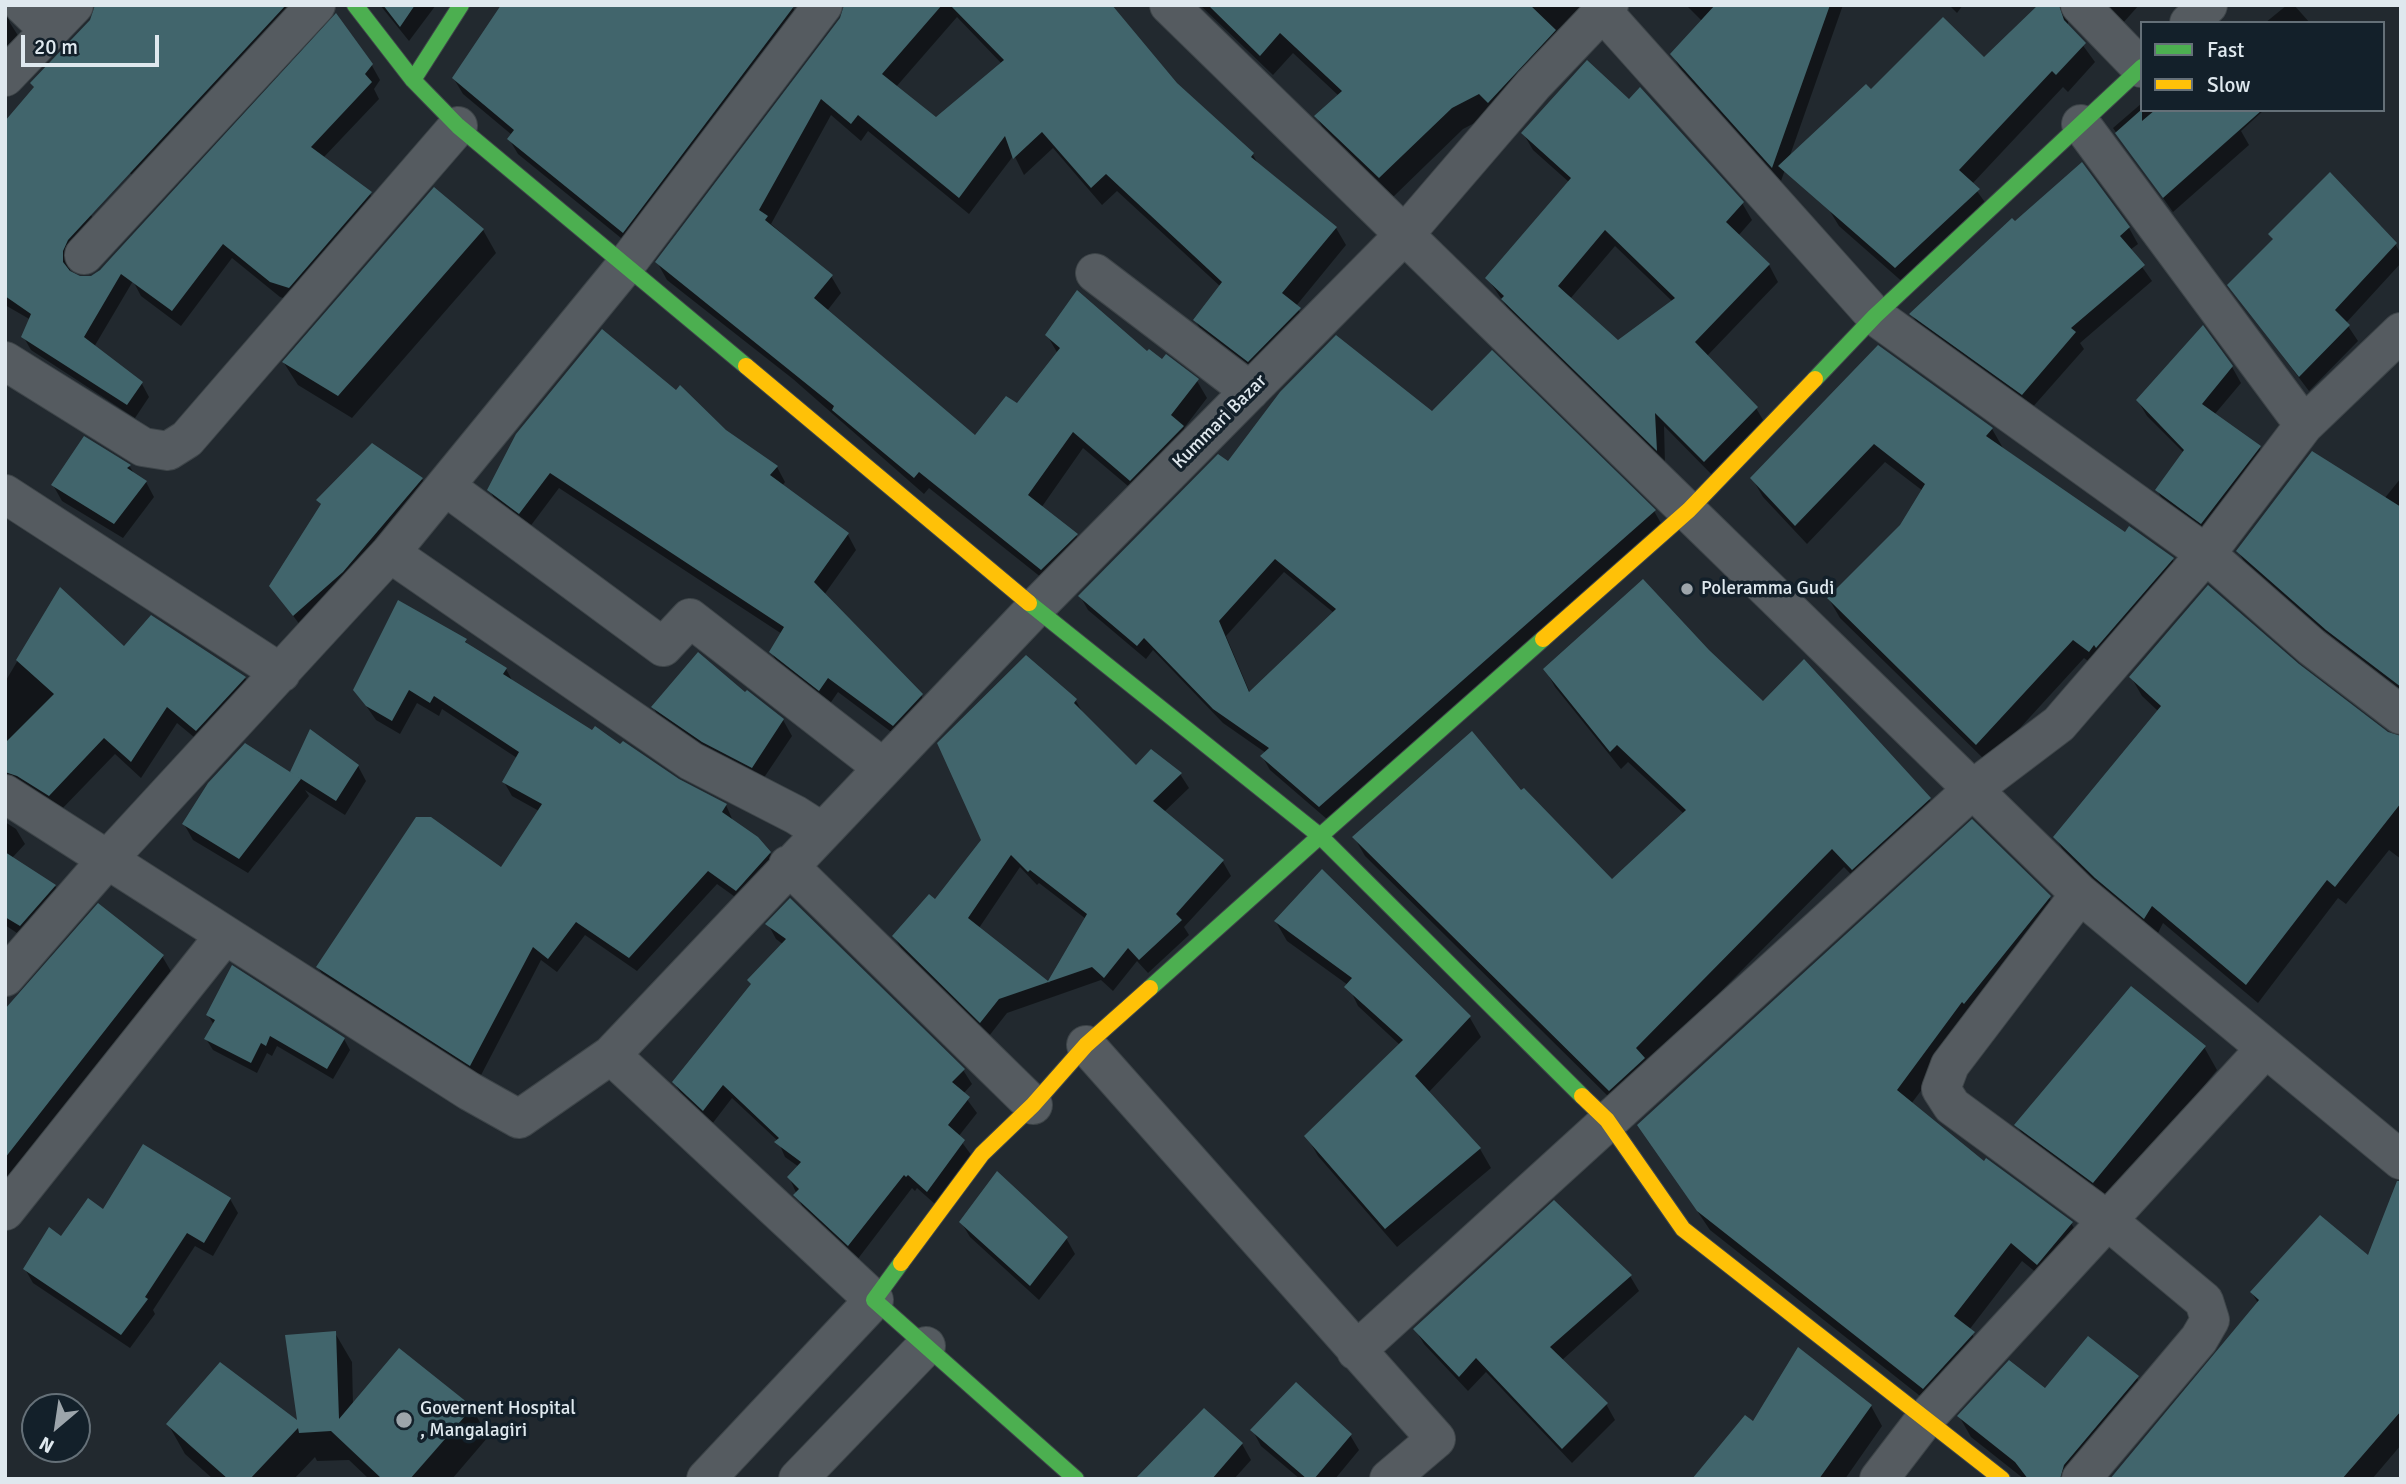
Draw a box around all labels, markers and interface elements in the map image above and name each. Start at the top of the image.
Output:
scale bar [24,21,163,65]
legend [2140,21,2385,112]
text: 20 m [34,34,78,60]
text: Fast [2207,37,2244,63]
text: Slow [2207,72,2251,98]
street label: Kummari Bazar [1168,370,1272,474]
place label: Poleramma Gudi [1701,578,1834,600]
marker: Poleramma Gudi [1679,581,1695,597]
north arrow [21,1393,91,1463]
place label: Governent Hospital , Mangalagiri [420,1398,576,1442]
marker: Governent Hospital , Mangalagiri [394,1410,414,1430]
text: N [35,1431,58,1458]

